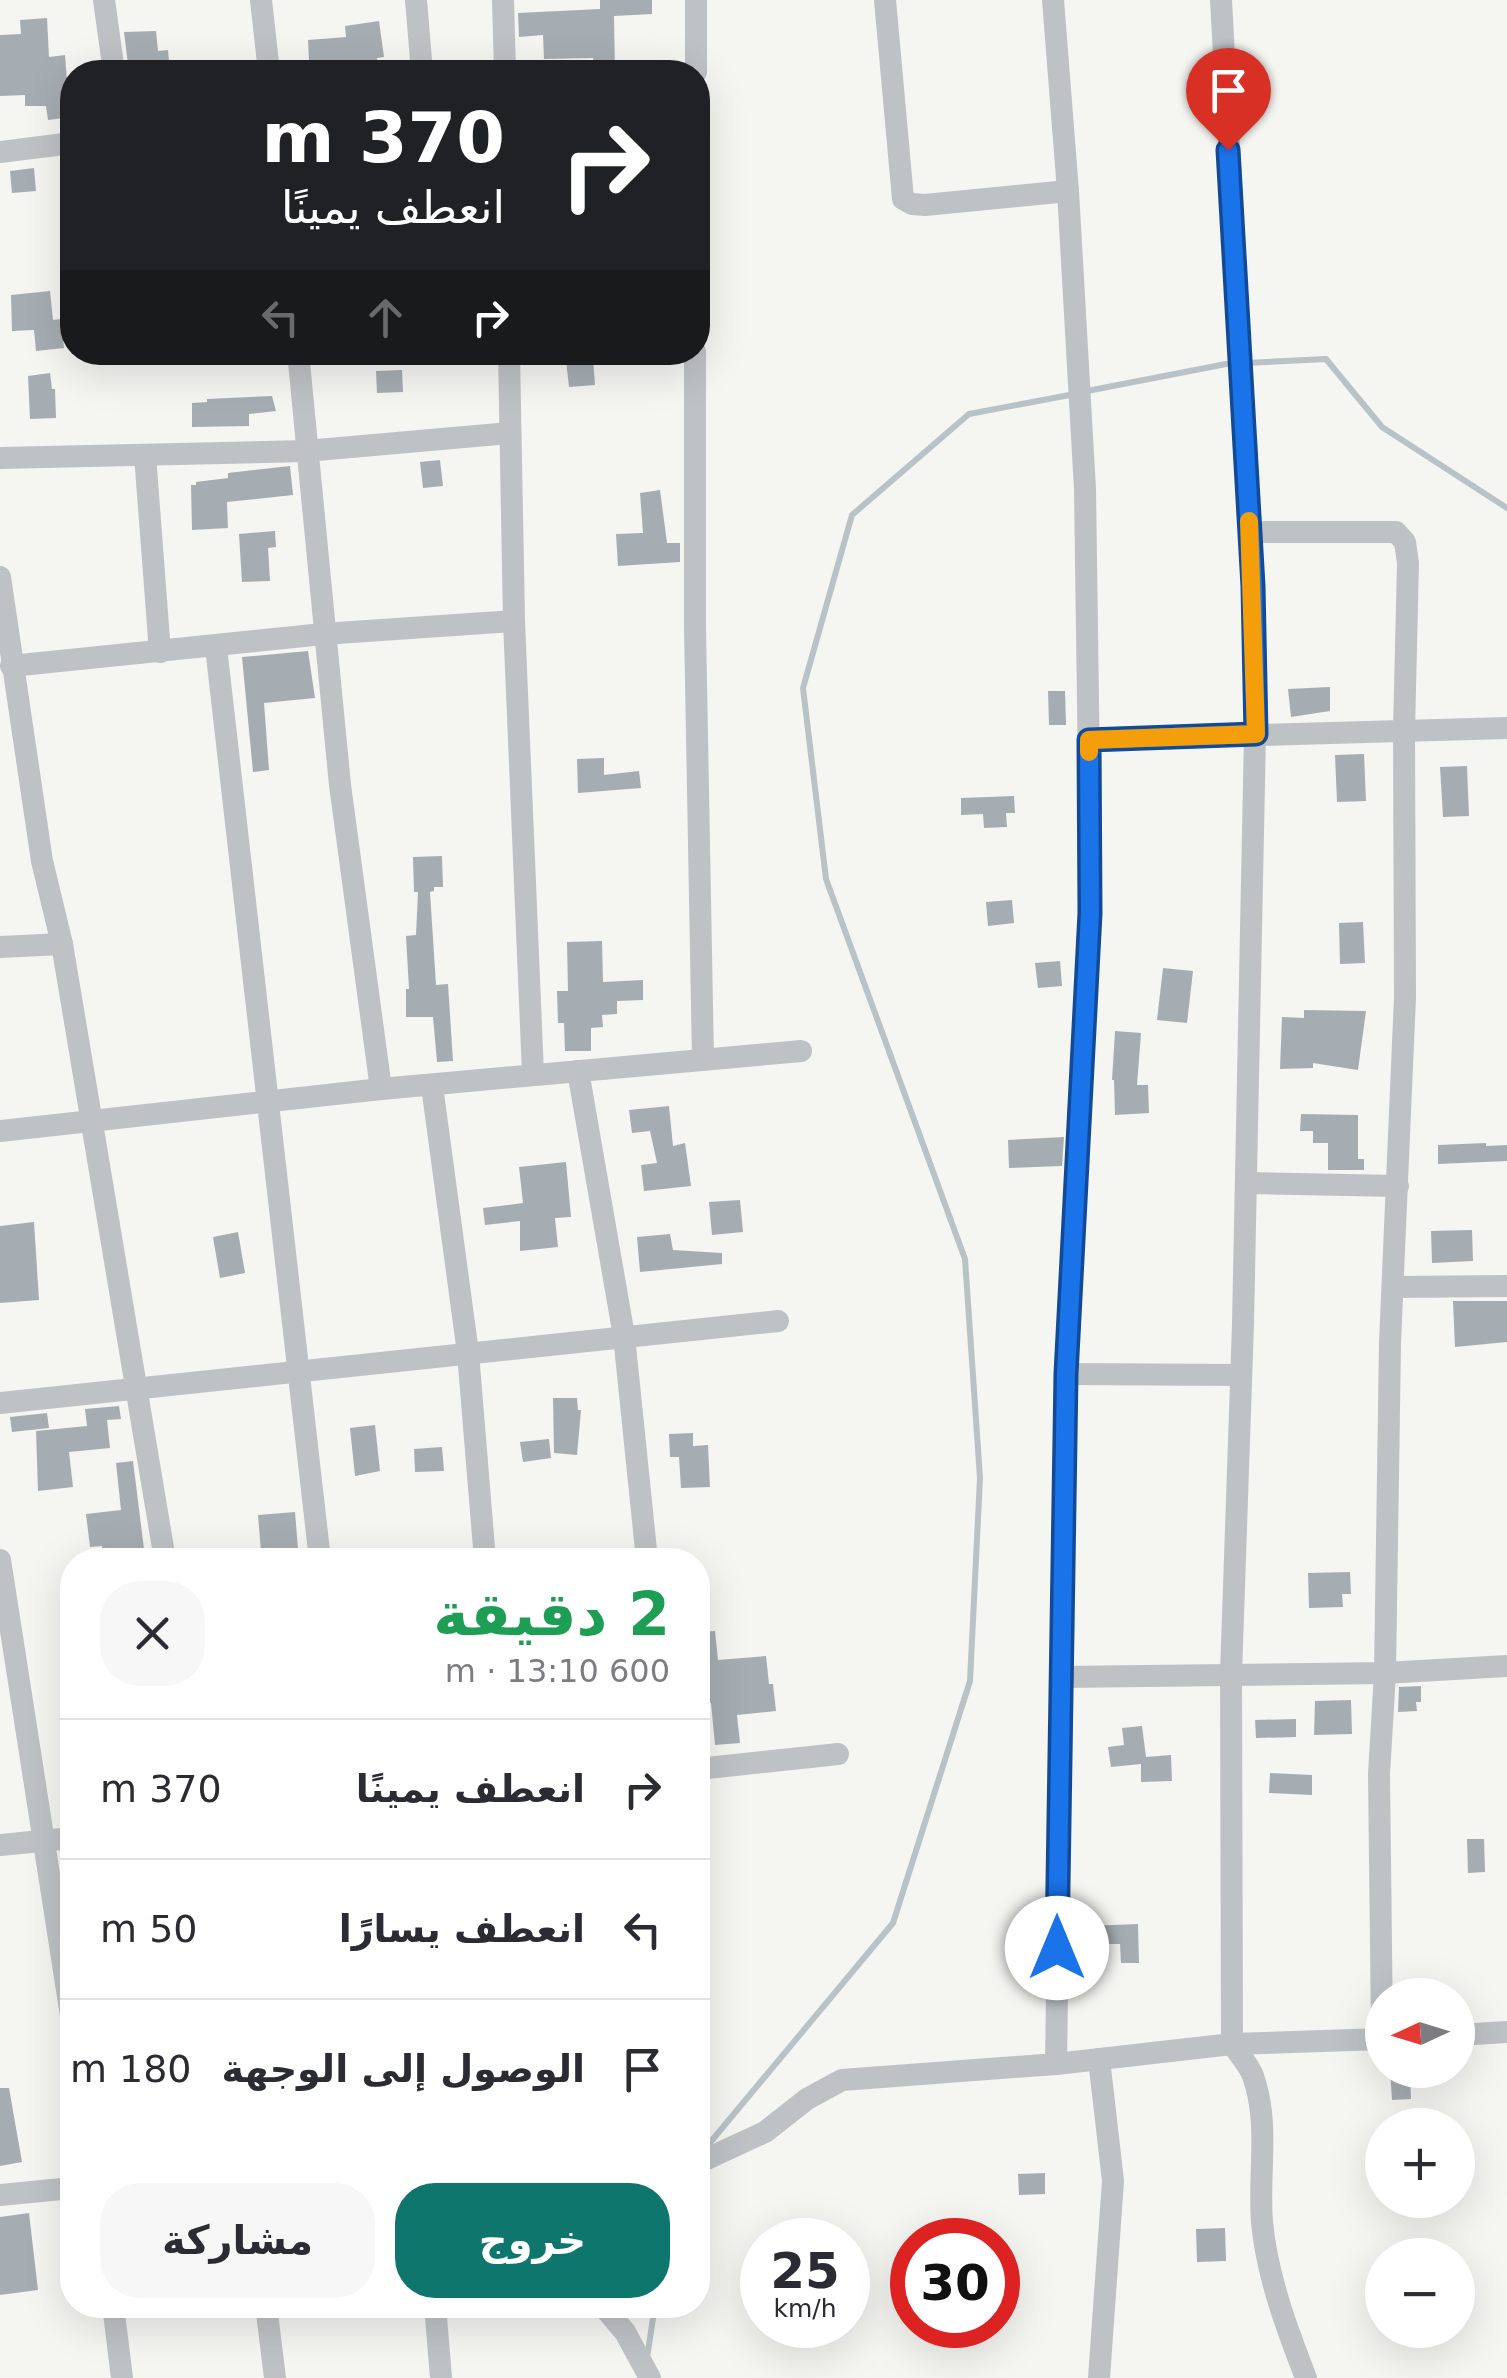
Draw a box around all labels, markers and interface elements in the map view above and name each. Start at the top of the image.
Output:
pin [1186,48,1271,151]
icon: arrive [1201,63,1256,118]
text: 370 m [262,97,505,179]
icon: right [540,100,670,230]
text: انعطف يمينًا [281,181,505,234]
icon: left [253,290,308,345]
icon: ahead [358,290,413,345]
icon: right [463,290,518,345]
text: 2 دقيقة [433,1579,670,1649]
button: close [100,1581,205,1686]
text: 600 m · 13:10 [445,1652,670,1690]
icon: right [615,1762,670,1817]
text: 370 m [100,1767,222,1811]
text: انعطف يمينًا [356,1767,585,1811]
position arrow [1005,1896,1109,2000]
icon: left [615,1902,670,1957]
text: 50 m [100,1907,197,1951]
text: انعطف يسارًا [339,1907,585,1951]
north arrow [1365,1978,1475,2088]
map controls [1365,1978,1475,2348]
icon: arrive [615,2042,670,2097]
text: 180 m [70,2047,192,2091]
text: الوصول إلى الوجهة [222,2047,585,2091]
button: + [1365,2108,1475,2218]
button: مشاركة [100,2183,375,2298]
button: خروج [395,2183,670,2298]
speed limit sign: 30 [890,2218,1020,2348]
button: − [1365,2238,1475,2348]
text: 25 [770,2242,840,2300]
text: km/h [773,2294,837,2323]

